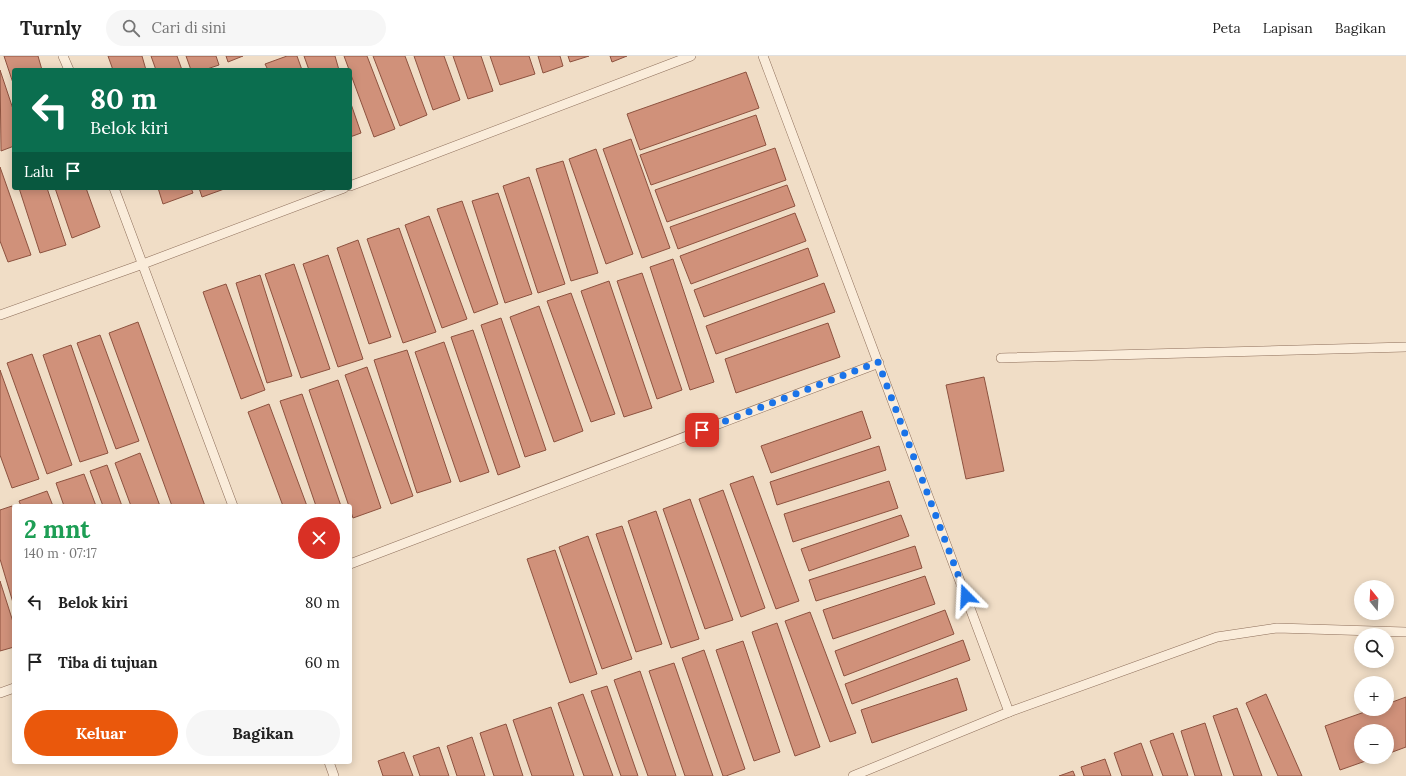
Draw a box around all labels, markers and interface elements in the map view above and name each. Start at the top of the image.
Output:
search box [106,10,386,46]
text: Turnly [20,16,82,40]
icon: search [120,17,142,39]
text: Cari di sini [152,18,226,37]
text: Peta [1212,19,1241,37]
text: Lapisan [1263,19,1313,37]
text: Bagikan [1335,19,1386,37]
text: 80 m [90,81,157,117]
icon: left [24,84,76,136]
text: Belok kiri [90,116,168,139]
icon: arrive [62,160,84,182]
text: Lalu [24,162,54,181]
pin [685,413,719,447]
icon: arrive [691,419,713,441]
text: 2 mnt [24,514,90,545]
button: close [298,517,340,559]
text: 140 m · 07:17 [24,545,97,562]
position arrow [945,575,987,617]
north arrow [1354,580,1394,620]
map controls [1354,580,1394,764]
icon: left [24,591,46,613]
text: Belok kiri [58,593,128,612]
text: 80 m [305,593,340,612]
button: search [1354,628,1394,668]
icon: arrive [24,651,46,673]
text: Tiba di tujuan [58,653,157,672]
text: 60 m [305,653,340,672]
button: + [1354,676,1394,716]
button: Keluar [24,710,178,756]
button: Bagikan [186,710,340,756]
button: − [1354,724,1394,764]

